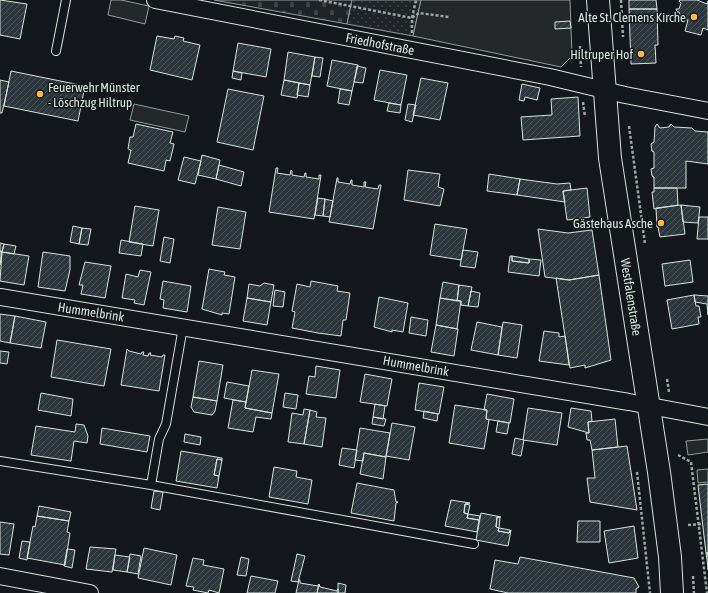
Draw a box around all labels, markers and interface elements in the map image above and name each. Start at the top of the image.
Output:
place label: Alte St. Clemens Kirche [578,10,686,25]
marker: Alte St. Clemens Kirche [689,12,699,22]
street label: Friedhofstraße [344,30,416,58]
place label: Hiltruper Hof [570,47,633,62]
marker: Hiltruper Hof [636,49,646,59]
place label: Feuerwehr Münster - Löschzug Hiltrup [48,80,140,110]
marker: Feuerwehr Münster - Löschzug Hiltrup [35,89,45,99]
place label: Gästehaus Asche [573,216,653,231]
marker: Gästehaus Asche [656,218,666,228]
street label: Westfalenstraße [617,257,645,337]
street label: Hummelbrink [57,299,125,325]
street label: Hummelbrink [382,353,451,379]

